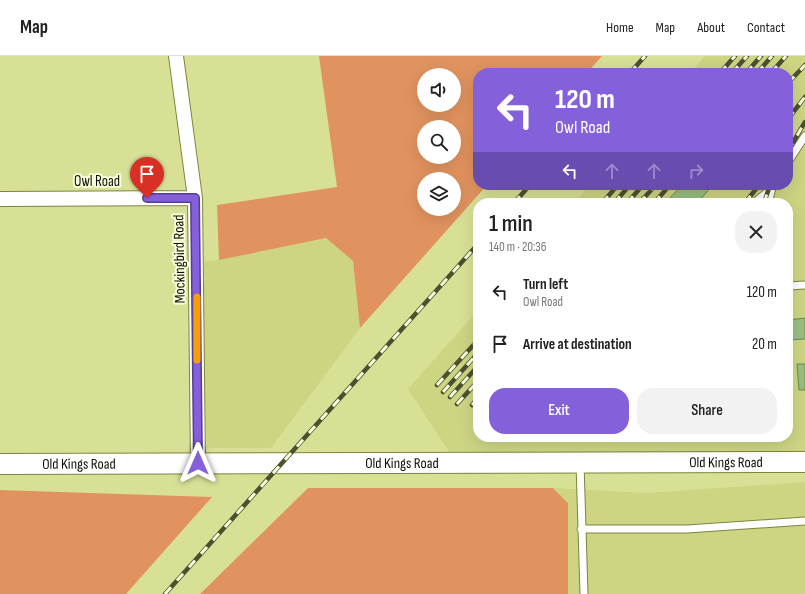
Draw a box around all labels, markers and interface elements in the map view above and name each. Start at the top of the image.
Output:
text: Map [20,16,48,39]
text: Home [606,19,634,36]
text: Map [656,19,675,36]
text: About [697,19,725,36]
text: Contact [747,19,785,36]
map controls [417,68,461,216]
button: sound [417,68,461,112]
text: 120 m [555,83,615,116]
icon: left [489,84,541,136]
text: Owl Road [555,117,610,138]
button: search [417,120,461,164]
pin [130,157,164,198]
icon: left [559,160,581,182]
icon: ahead [601,160,623,182]
icon: ahead [643,160,665,182]
icon: right [685,160,707,182]
icon: arrive [136,163,158,185]
street label: Owl Road [74,172,120,191]
button: layers [417,172,461,216]
text: 1 min [489,209,533,238]
button: close [735,211,777,253]
street label: Mockingbird Road [169,214,190,304]
text: 140 m · 20:36 [489,239,547,255]
text: Turn left [523,275,568,294]
icon: left [489,281,511,303]
text: 120 m [747,283,777,302]
text: Owl Road [523,294,563,310]
icon: arrive [489,333,511,355]
text: Arrive at destination [523,335,632,354]
text: 20 m [752,335,777,354]
button: Exit [489,388,629,434]
button: Share [637,388,777,434]
position arrow [177,442,219,484]
street label: Old Kings Road [689,453,763,472]
street label: Old Kings Road [365,454,439,473]
street label: Old Kings Road [42,455,116,474]

